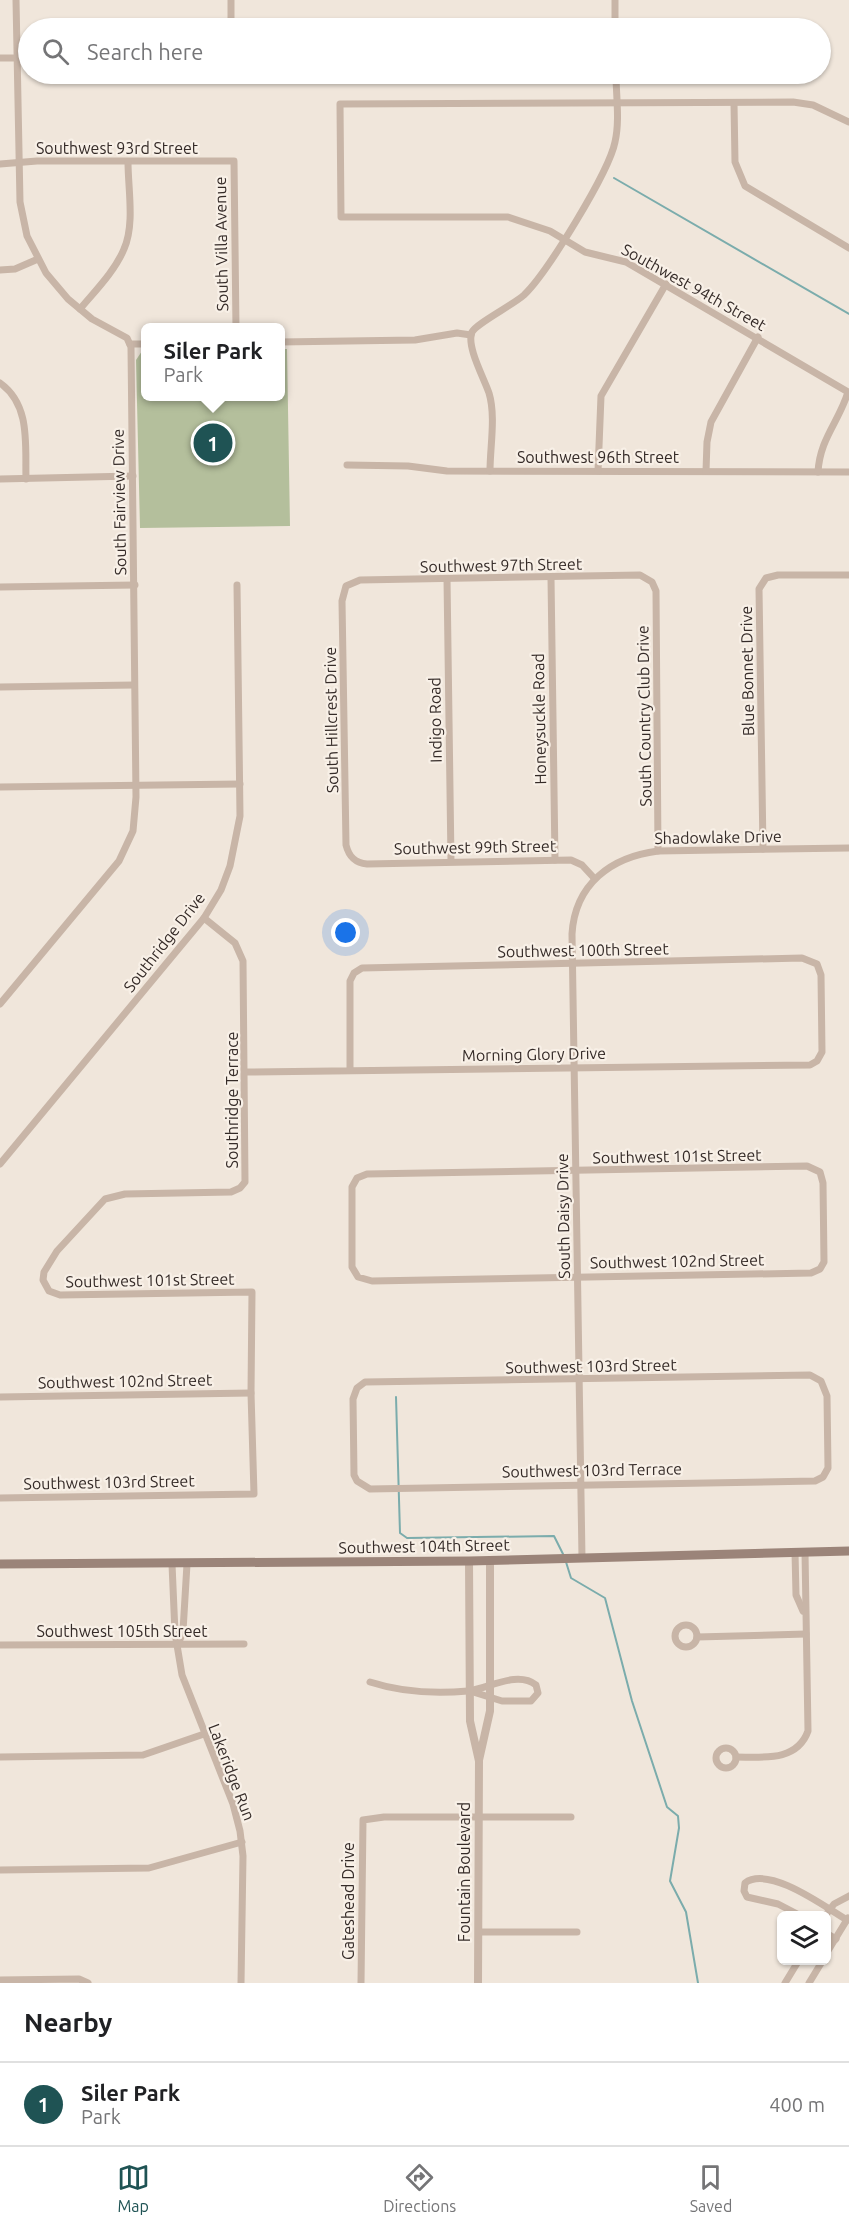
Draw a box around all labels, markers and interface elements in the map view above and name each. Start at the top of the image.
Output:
search box [18,18,831,84]
icon: search [39,35,72,68]
text: Search here [87,39,203,64]
street label: Southwest 93rd Street [36,139,199,157]
street label: South Villa Avenue [211,176,231,312]
street label: Southwest 94th Street [619,240,770,335]
popup [141,323,285,401]
text: Siler Park [163,338,263,363]
text: Park [163,363,203,386]
pin: 1 [194,420,232,466]
street label: South Fairview Drive [109,428,129,576]
street label: Southwest 96th Street [517,448,680,466]
street label: Southwest 97th Street [420,555,583,575]
street label: Blue Bonnet Drive [737,606,757,736]
street label: South Country Club Drive [633,625,655,807]
street label: South Hillcrest Drive [321,647,341,793]
street label: Honeysuckle Road [529,653,549,785]
street label: Indigo Road [425,677,445,763]
street label: Shadowlake Drive [654,827,782,847]
street label: Southwest 99th Street [394,837,557,857]
street label: Southridge Drive [120,889,208,995]
your location [331,918,360,947]
street label: Southwest 100th Street [497,939,669,960]
street label: Southridge Terrace [223,1032,241,1168]
street label: Morning Glory Drive [462,1044,606,1064]
street label: Southwest 101st Street [592,1146,762,1166]
street label: South Daisy Drive [553,1153,573,1279]
street label: Southwest 102nd Street [590,1250,765,1272]
street label: Southwest 101st Street [65,1270,235,1290]
street label: Southwest 103rd Street [505,1355,677,1376]
street label: Southwest 102nd Street [38,1370,213,1392]
street label: Southwest 103rd Terrace [502,1459,682,1481]
street label: Southwest 103rd Street [23,1471,195,1492]
street label: Southwest 104th Street [338,1535,510,1556]
street label: Southwest 105th Street [36,1622,208,1640]
street label: Lakeridge Run [205,1721,259,1823]
street label: Fountain Boulevard [455,1802,473,1942]
street label: Gateshead Drive [339,1842,357,1960]
map controls [777,1911,831,1965]
button: layers [777,1911,831,1965]
text: Nearby [24,2008,112,2037]
text: Siler Park [81,2080,180,2105]
text: 1 [38,2093,49,2116]
text: 400 m [769,2093,825,2116]
text: Park [81,2105,121,2128]
tab: Map [117,2161,150,2215]
tab: Directions [383,2161,456,2215]
tab: Saved [690,2161,732,2215]

